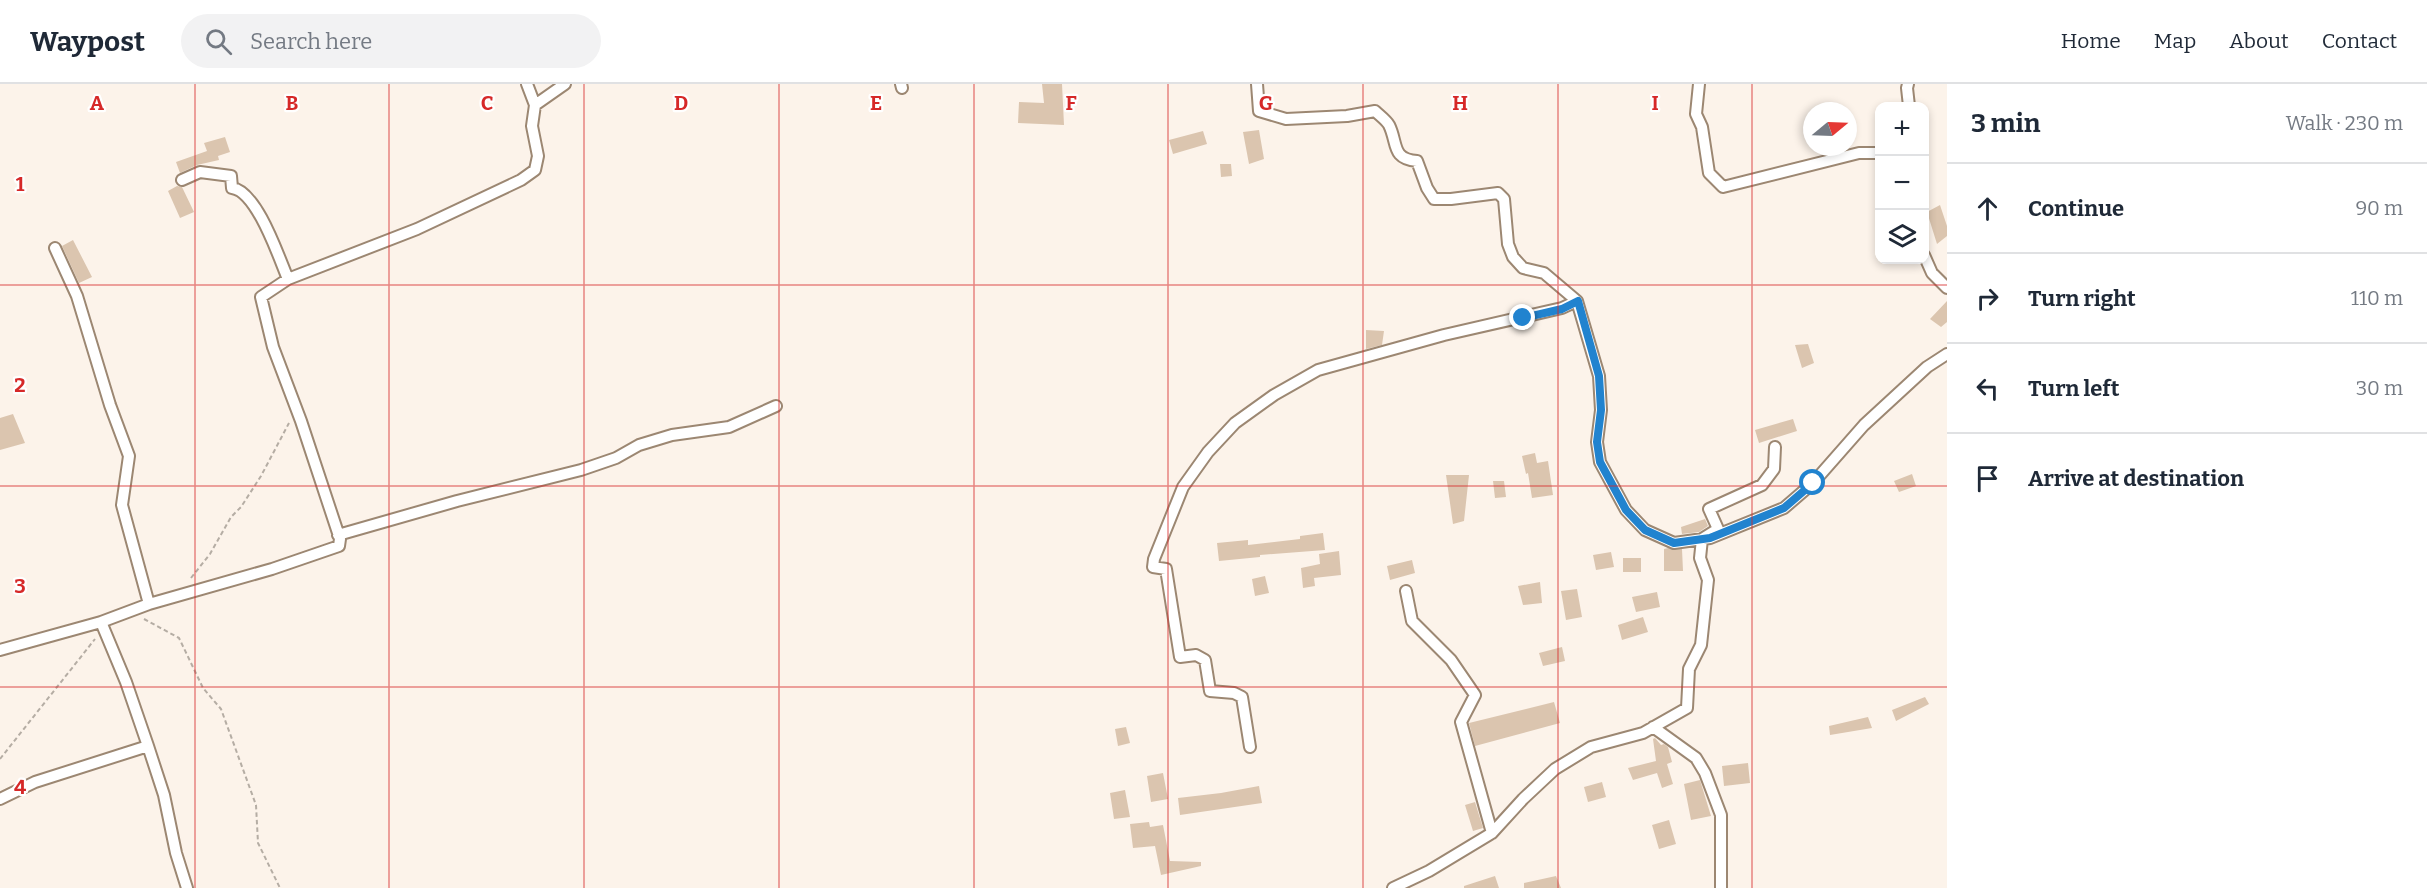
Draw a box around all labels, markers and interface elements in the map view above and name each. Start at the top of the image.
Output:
search box [181,14,601,68]
text: Waypost [30,25,145,58]
icon: search [202,25,235,58]
text: Search here [250,28,372,55]
text: Home [2061,28,2121,54]
text: Map [2154,28,2196,54]
text: About [2229,28,2289,54]
text: Contact [2322,28,2397,54]
text: A [90,91,105,115]
text: B [286,91,299,115]
text: C [481,91,493,115]
text: D [674,91,688,115]
text: E [870,91,882,115]
text: F [1065,91,1077,115]
text: G [1259,91,1273,115]
text: H [1452,91,1468,115]
text: I [1651,91,1659,115]
north arrow [1803,102,1857,156]
map controls [1875,102,1929,264]
button: + [1875,102,1929,156]
text: 3 min [1971,108,2040,139]
text: Walk · 230 m [2286,111,2403,135]
button: − [1875,156,1929,210]
text: 1 [16,172,25,196]
icon: ahead [1971,192,2004,225]
text: Continue [2028,195,2124,222]
text: 90 m [2355,196,2403,220]
button: layers [1875,210,1929,264]
icon: right [1971,282,2004,315]
text: Turn right [2028,285,2136,312]
text: 110 m [2351,286,2403,310]
route end [1509,304,1535,330]
icon: left [1971,372,2004,405]
text: 2 [14,373,26,397]
text: Turn left [2028,375,2120,402]
text: 30 m [2356,376,2403,400]
icon: arrive [1971,462,2004,495]
text: Arrive at destination [2028,465,2244,492]
route start [1799,469,1825,495]
text: 3 [14,574,26,598]
text: 4 [14,775,26,799]

